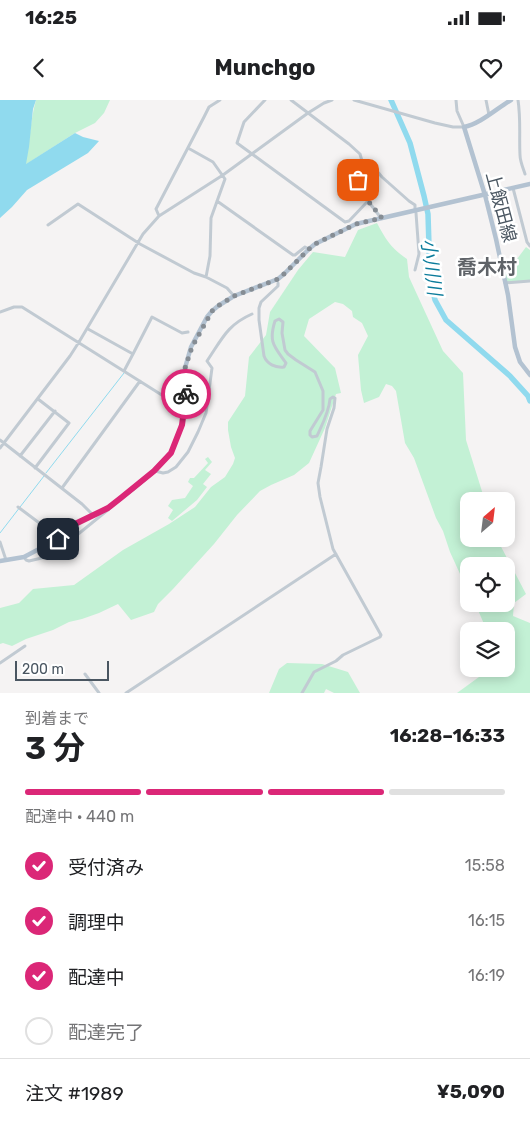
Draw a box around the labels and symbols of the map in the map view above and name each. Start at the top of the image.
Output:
pin [337,159,379,201]
street label: 上飯田線 [481,169,521,245]
water label: 小川川 [417,237,447,299]
district label: 喬木村 [457,255,517,279]
courier [161,369,211,419]
north arrow [460,492,515,548]
pin [37,518,79,560]
scale bar [15,658,109,681]

